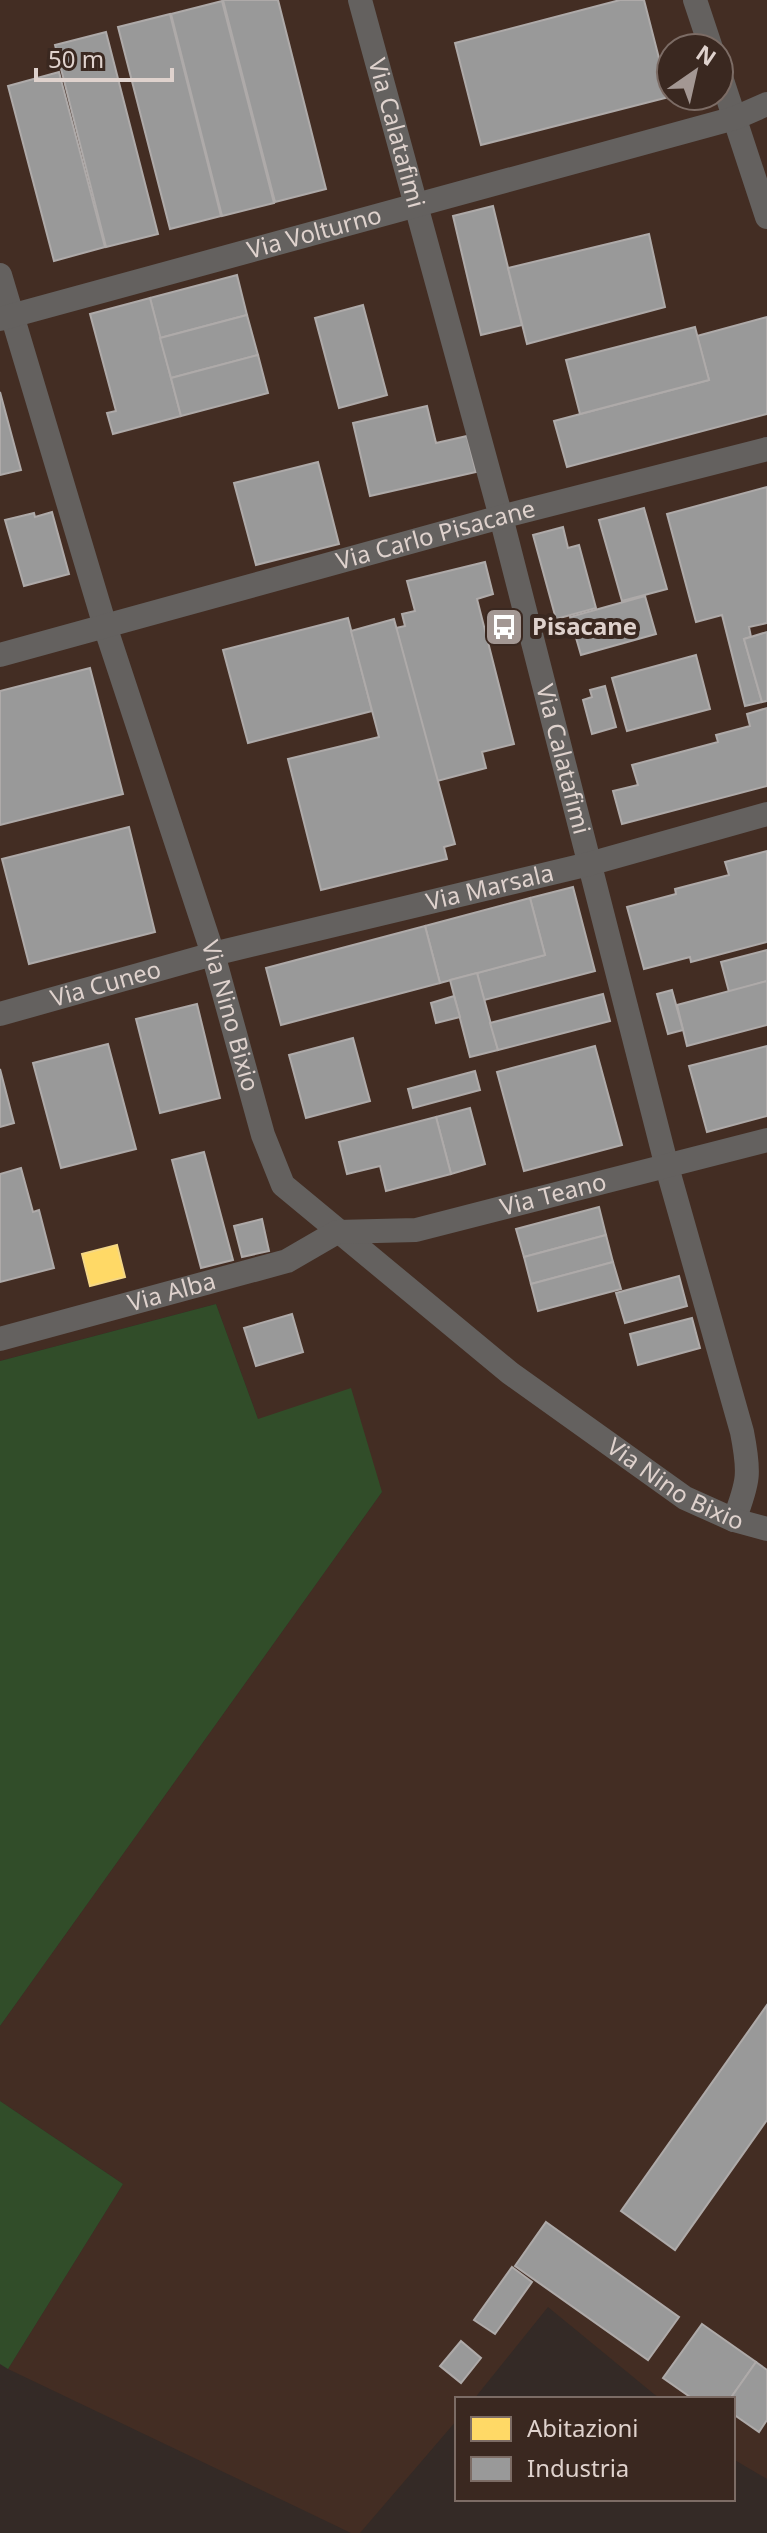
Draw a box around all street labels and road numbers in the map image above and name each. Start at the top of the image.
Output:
street label: Via Calatafimi [362,54,434,211]
street label: Via Volturno [243,197,385,266]
street label: Via Carlo Pisacane [332,491,538,577]
street label: Via Calatafimi [529,680,599,838]
street label: Via Marsala [422,855,557,917]
street label: Via Nino Bixio [195,936,268,1095]
street label: Via Cuneo [46,951,164,1014]
street label: Via Teano [496,1164,610,1223]
street label: Via Alba [124,1263,219,1319]
street label: Via Nino Bixio [601,1429,747,1537]

